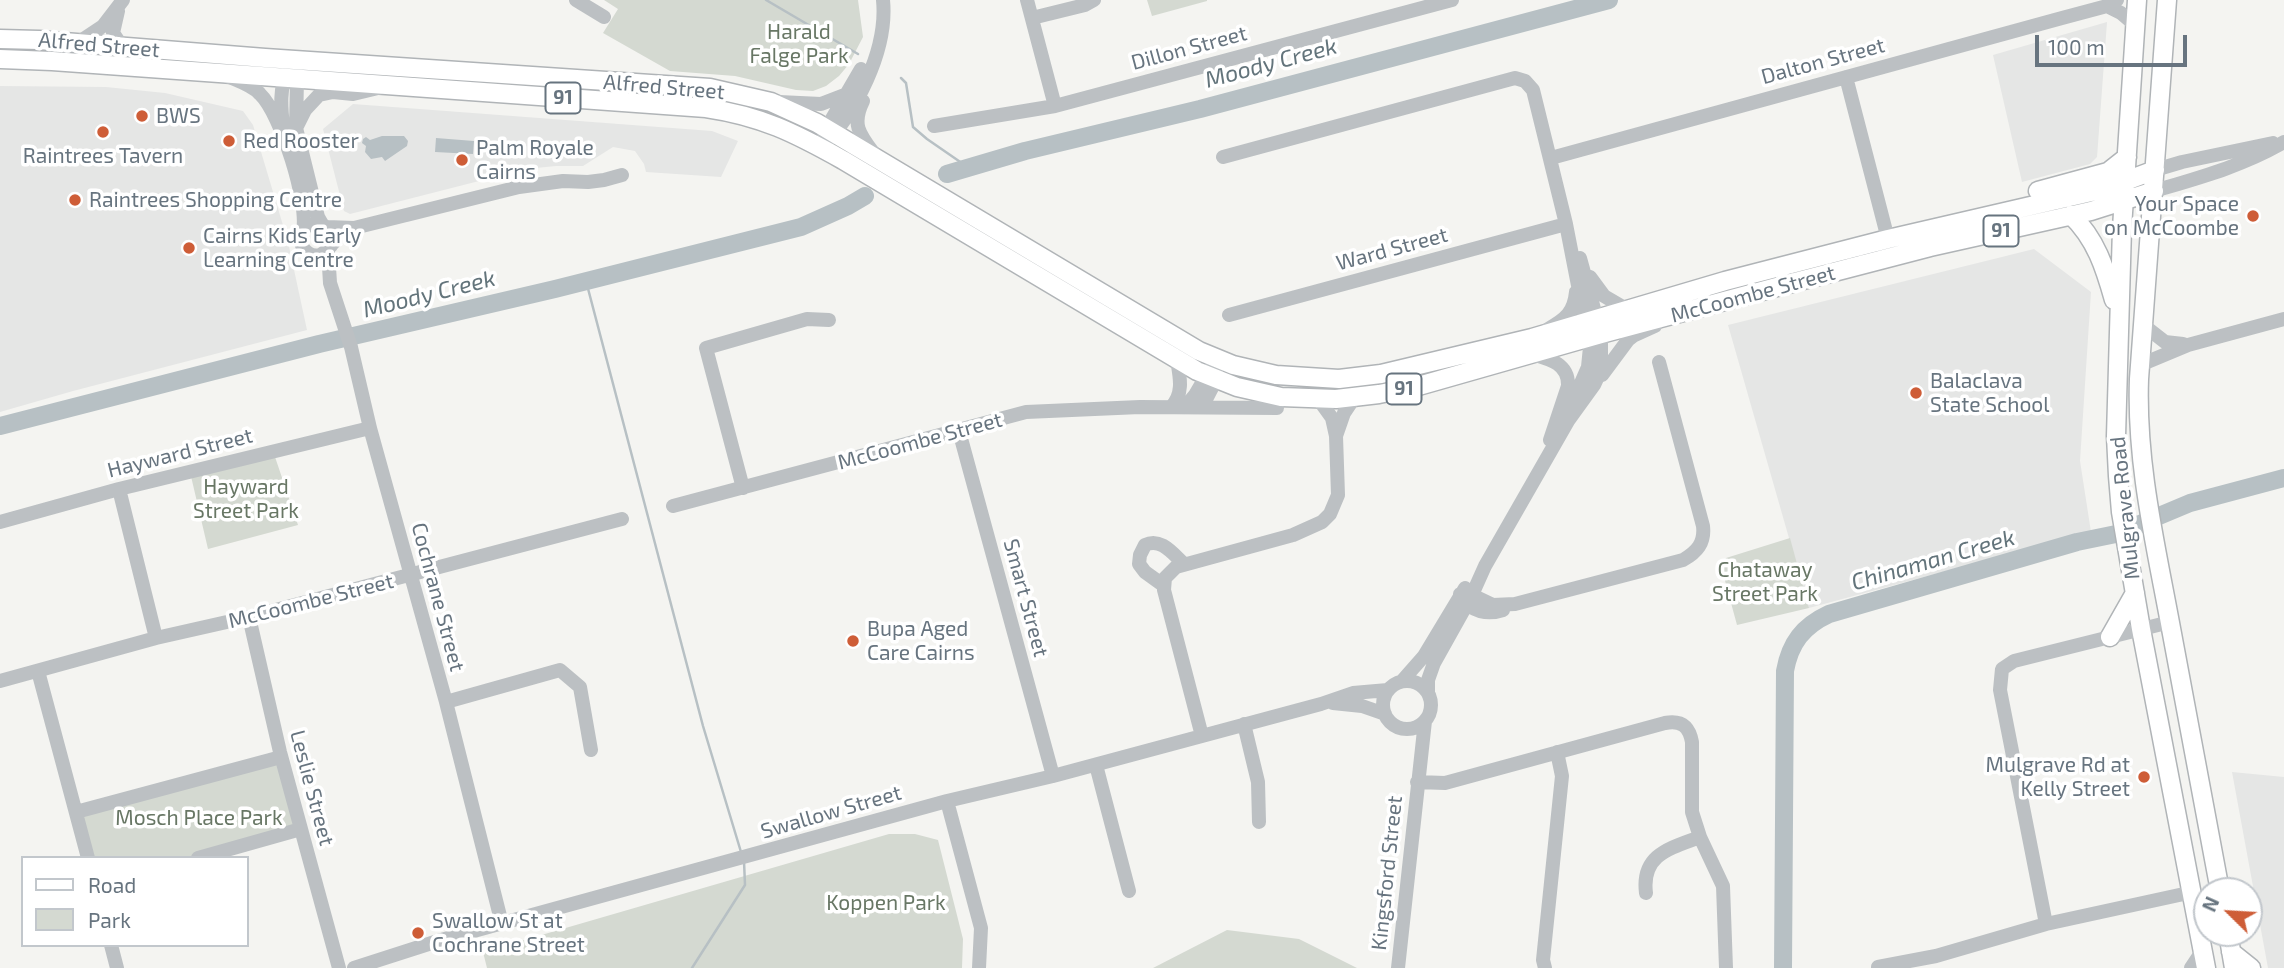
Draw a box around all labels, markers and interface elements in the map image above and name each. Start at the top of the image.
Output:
park label: Harald Falge Park [749,19,849,69]
street label: Dillon Street [1128,20,1250,76]
scale bar [2039,21,2191,65]
street label: Alfred Street [37,27,161,63]
water label: Moody Creek [1202,32,1340,94]
street label: Dalton Street [1759,32,1887,90]
text: 100 m [2048,34,2105,59]
street label: Alfred Street [602,69,726,105]
road number: 91 [546,82,580,114]
place label: BWS [156,103,201,129]
marker: BWS [134,108,150,124]
marker: Raintrees Tavern [95,124,111,140]
place label: Red Rooster [243,128,359,154]
marker: Red Rooster [221,133,237,149]
place label: Palm Royale Cairns [476,135,594,185]
place label: Raintrees Tavern [23,143,183,169]
marker: Palm Royale Cairns [454,152,470,168]
place label: Raintrees Shopping Centre [89,187,342,213]
place label: Your Space on McCoombe [2104,191,2239,241]
marker: Raintrees Shopping Centre [67,192,83,208]
marker: Your Space on McCoombe [2245,208,2261,224]
road number: 91 [1983,216,2018,246]
street label: Ward Street [1333,222,1451,276]
place label: Cairns Kids Early Learning Centre [203,223,361,273]
marker: Cairns Kids Early Learning Centre [181,240,197,256]
street label: McCoombe Street [1668,260,1838,328]
water label: Moody Creek [360,264,498,324]
place label: Balaclava State School [1930,368,2049,418]
road number: 91 [1386,374,1422,404]
marker: Balaclava State School [1908,385,1924,401]
street label: McCoombe Street [835,407,1005,475]
street label: Hayward Street [105,423,255,483]
street label: Mulgrave Road [2105,435,2145,581]
park label: Hayward Street Park [193,474,299,524]
street label: Cochrane Street [406,520,470,674]
water label: Chinaman Creek [1848,523,2018,597]
street label: Smart Street [998,536,1054,660]
park label: Chataway Street Park [1712,557,1818,607]
street label: McCoombe Street [226,568,396,634]
place label: Bupa Aged Care Cairns [867,616,975,666]
marker: Bupa Aged Care Cairns [845,633,861,649]
street label: Leslie Street [284,728,340,848]
place label: Mulgrave Rd at Kelly Street [1986,752,2130,802]
marker: Mulgrave Rd at Kelly Street [2136,769,2152,785]
street label: Swallow Street [758,780,904,844]
street label: Kingsford Street [1366,794,1408,952]
park label: Mosch Place Park [115,805,283,831]
legend [21,856,248,947]
text: Road [88,872,136,897]
north arrow [2193,877,2263,947]
park label: Koppen Park [826,890,946,916]
text: N [2197,893,2223,915]
text: Park [88,907,131,932]
place label: Swallow St at Cochrane Street [432,908,585,958]
marker: Swallow St at Cochrane Street [410,925,426,941]

